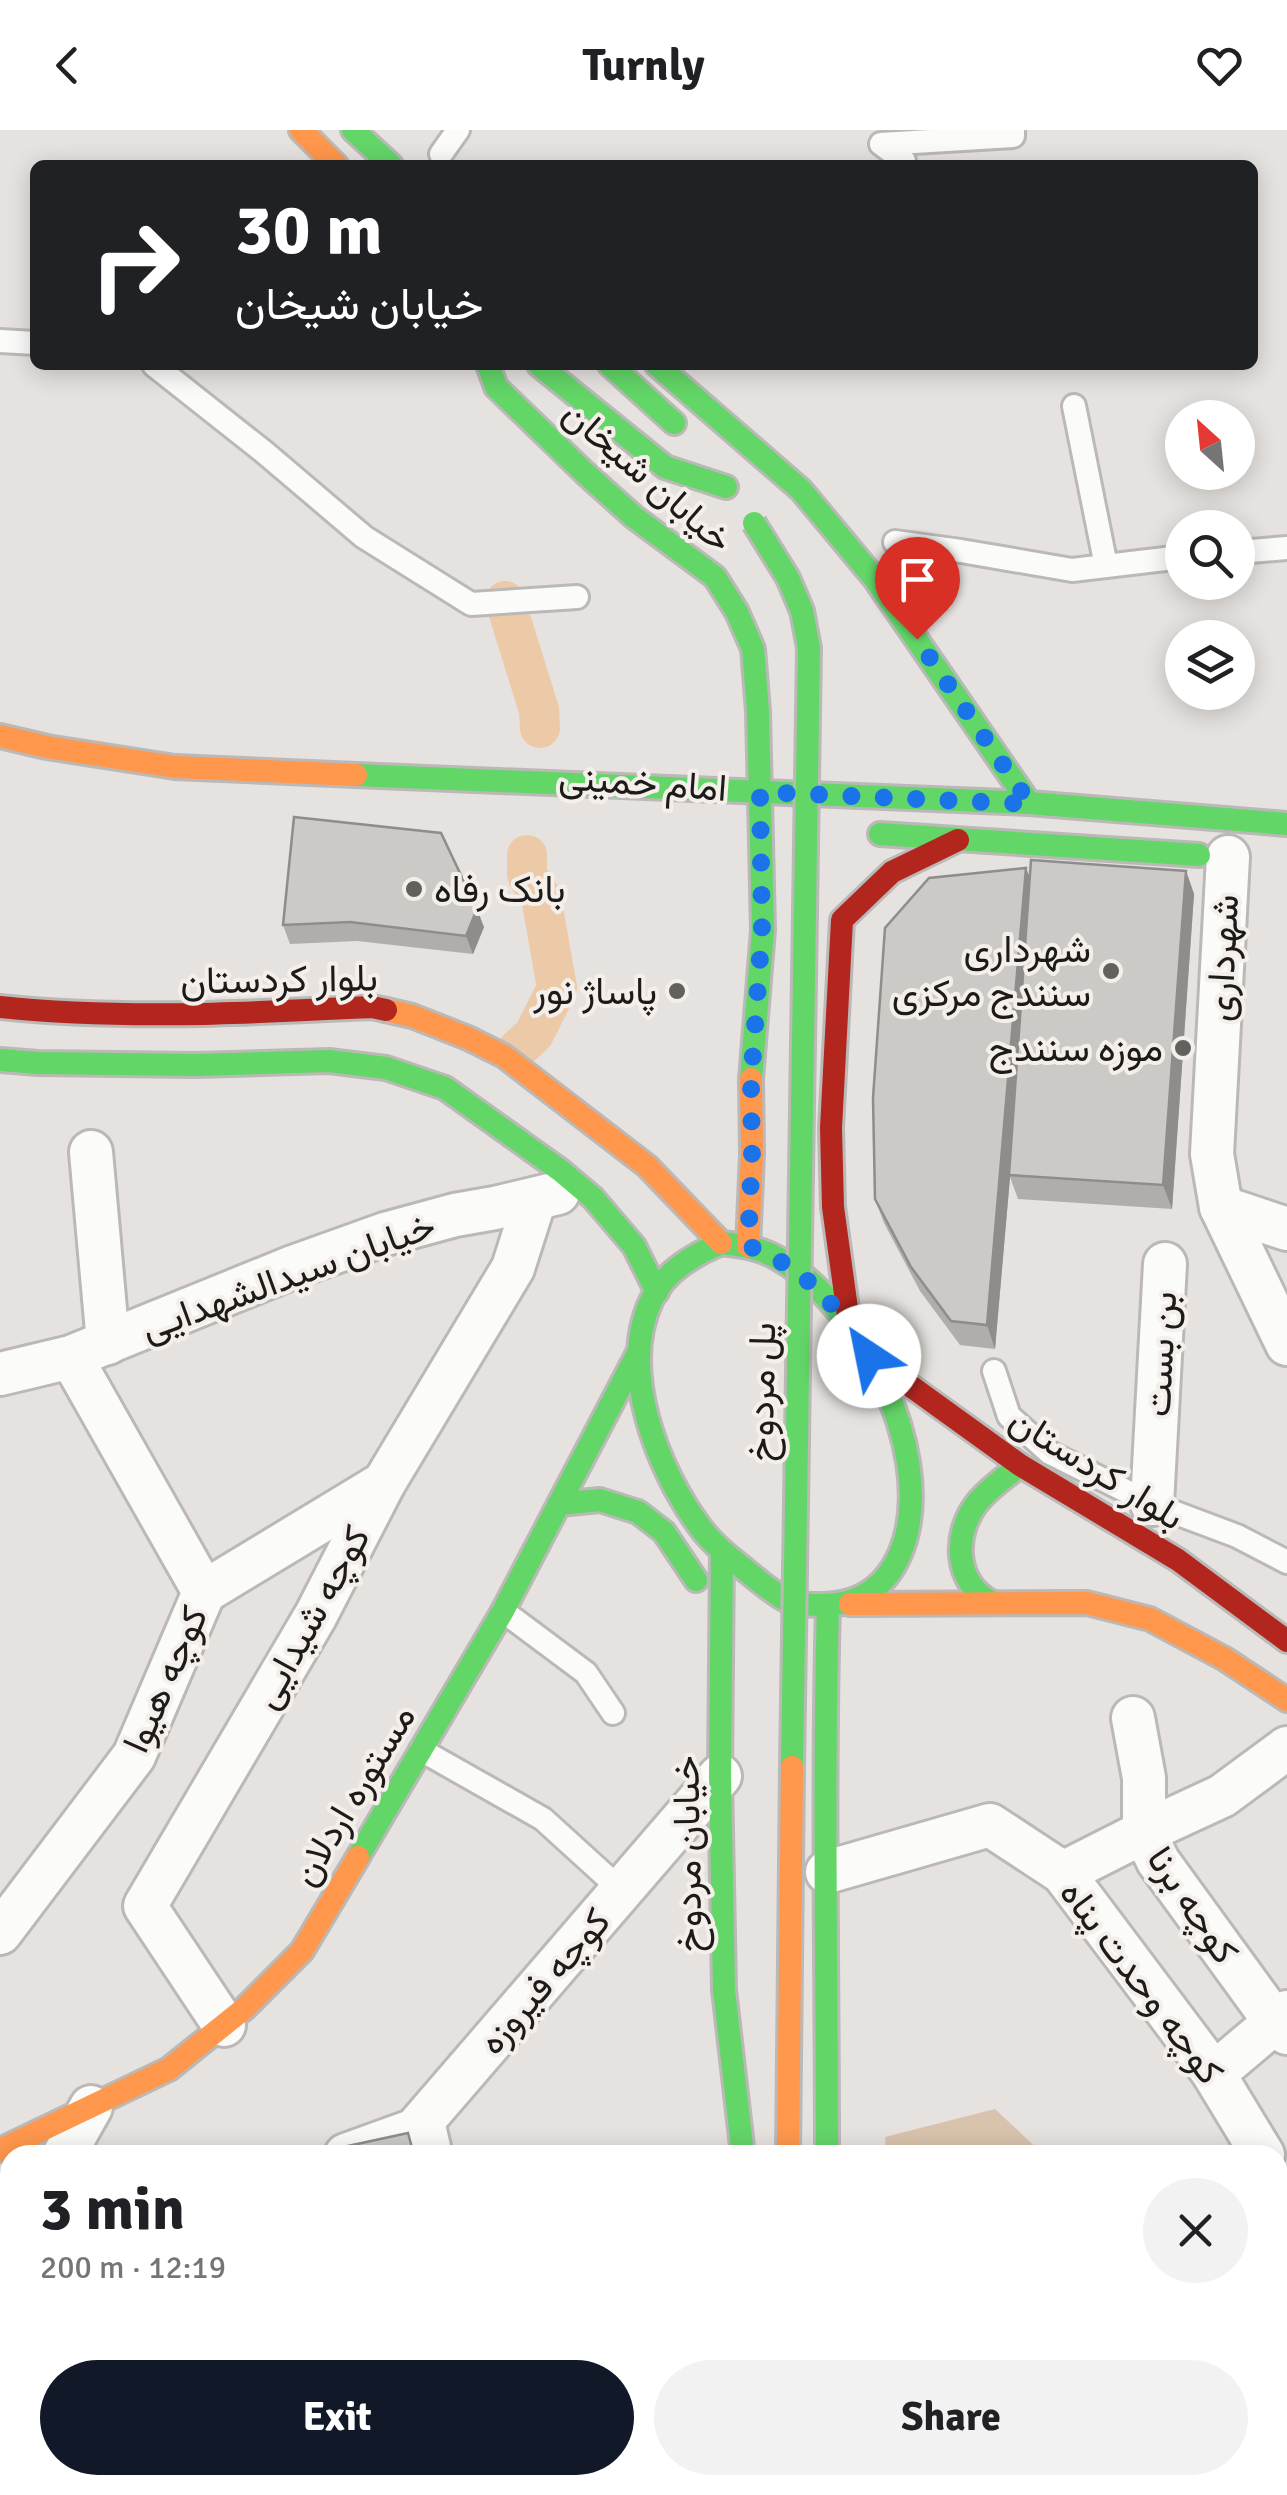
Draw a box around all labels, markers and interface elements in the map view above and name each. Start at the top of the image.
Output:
icon: back [40,38,95,93]
text: Turnly [582,38,705,93]
icon: heart [1192,38,1247,93]
text: 30 m [235,187,383,273]
icon: right [70,200,200,330]
text: خیابان شیخان [235,277,483,332]
street label: خیابان شیخان [553,390,742,563]
north arrow [1165,400,1255,490]
map controls [1165,400,1255,710]
button: search [1165,510,1255,600]
pin [875,537,960,640]
icon: arrive [890,552,945,607]
button: layers [1165,620,1255,710]
street label: امام خمینی [557,753,729,813]
place label: بانک رفاه [434,866,566,913]
marker: بانک رفاه [403,878,425,900]
street label: شهرداری [1196,893,1249,1023]
place label: شهرداری سنندج مرکزی [892,926,1091,1019]
street label: بلوار کردستان [180,954,378,1005]
marker: شهرداری سنندج مرکزی [1100,960,1122,982]
place label: پاساژ نور [532,968,657,1017]
marker: پاساژ نور [666,980,688,1002]
place label: موزه سنندج [989,1025,1163,1074]
marker: موزه سنندج [1172,1037,1194,1059]
street label: خیابان سیدالشهدایی [135,1201,442,1352]
street label: بن بست [1134,1290,1187,1418]
position arrow [817,1304,921,1408]
street label: پل مردوخ [737,1322,788,1462]
street label: بلوار کردستان [1001,1396,1193,1541]
street label: کوچه شیدایی [242,1518,383,1718]
street label: کوچه هیوا [112,1599,220,1760]
street label: مستوره اردلان [281,1696,426,1895]
street label: خیابان مردوخ [662,1755,715,1953]
street label: کوچه برنا [1135,1838,1249,1974]
street label: کوچه وحدت پناه [1048,1871,1234,2095]
street label: کوچه فیروزه [468,1899,622,2065]
text: 3 min [40,2173,185,2247]
button: close [1143,2178,1248,2283]
text: 200 m · 12:19 [40,2248,226,2287]
button: Exit [40,2360,634,2475]
button: Share [654,2360,1248,2475]

